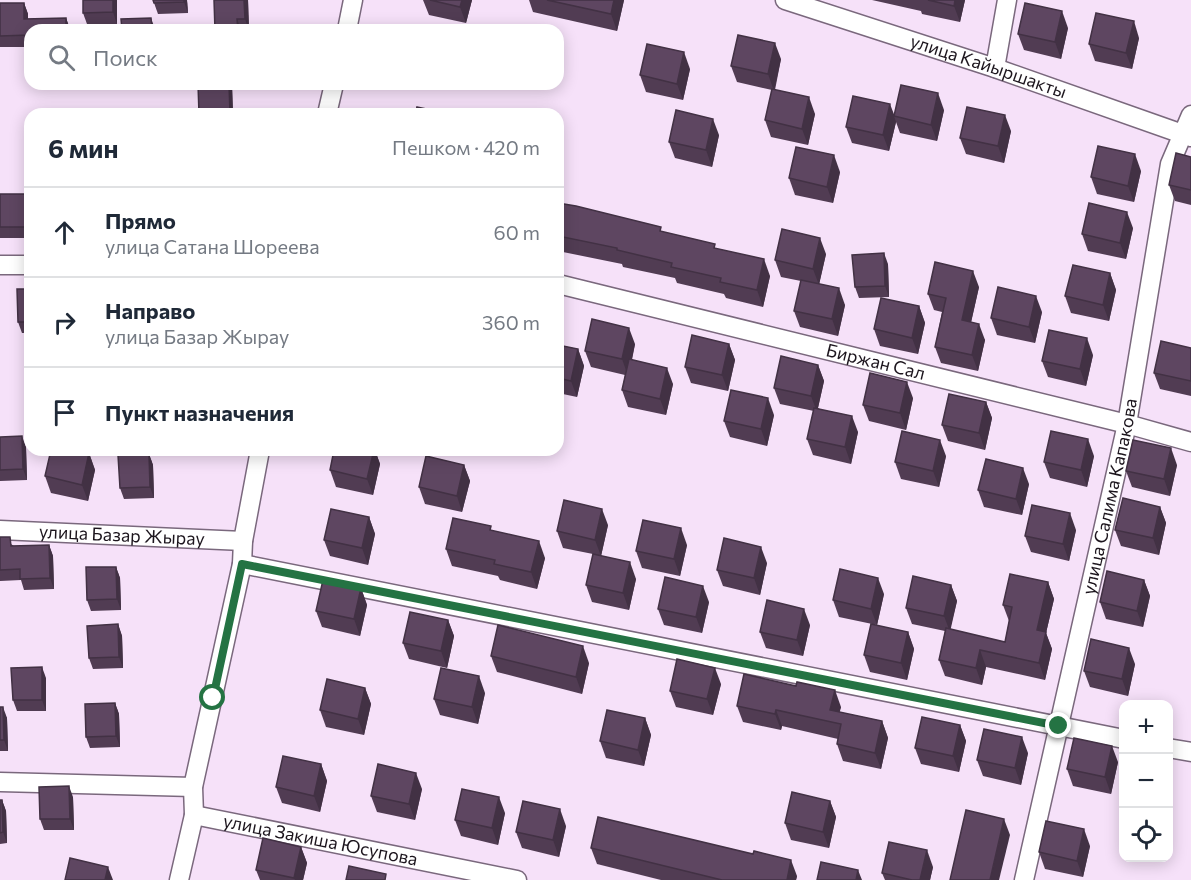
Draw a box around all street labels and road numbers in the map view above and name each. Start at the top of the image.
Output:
street label: улица Кайыршакты [908,29,1070,102]
street label: Биржан Сал [824,338,928,384]
street label: улица Салима Капакова [1077,397,1141,597]
street label: улица Базар Жырау [38,520,205,549]
street label: улица Закиша Юсупова [222,809,420,870]

